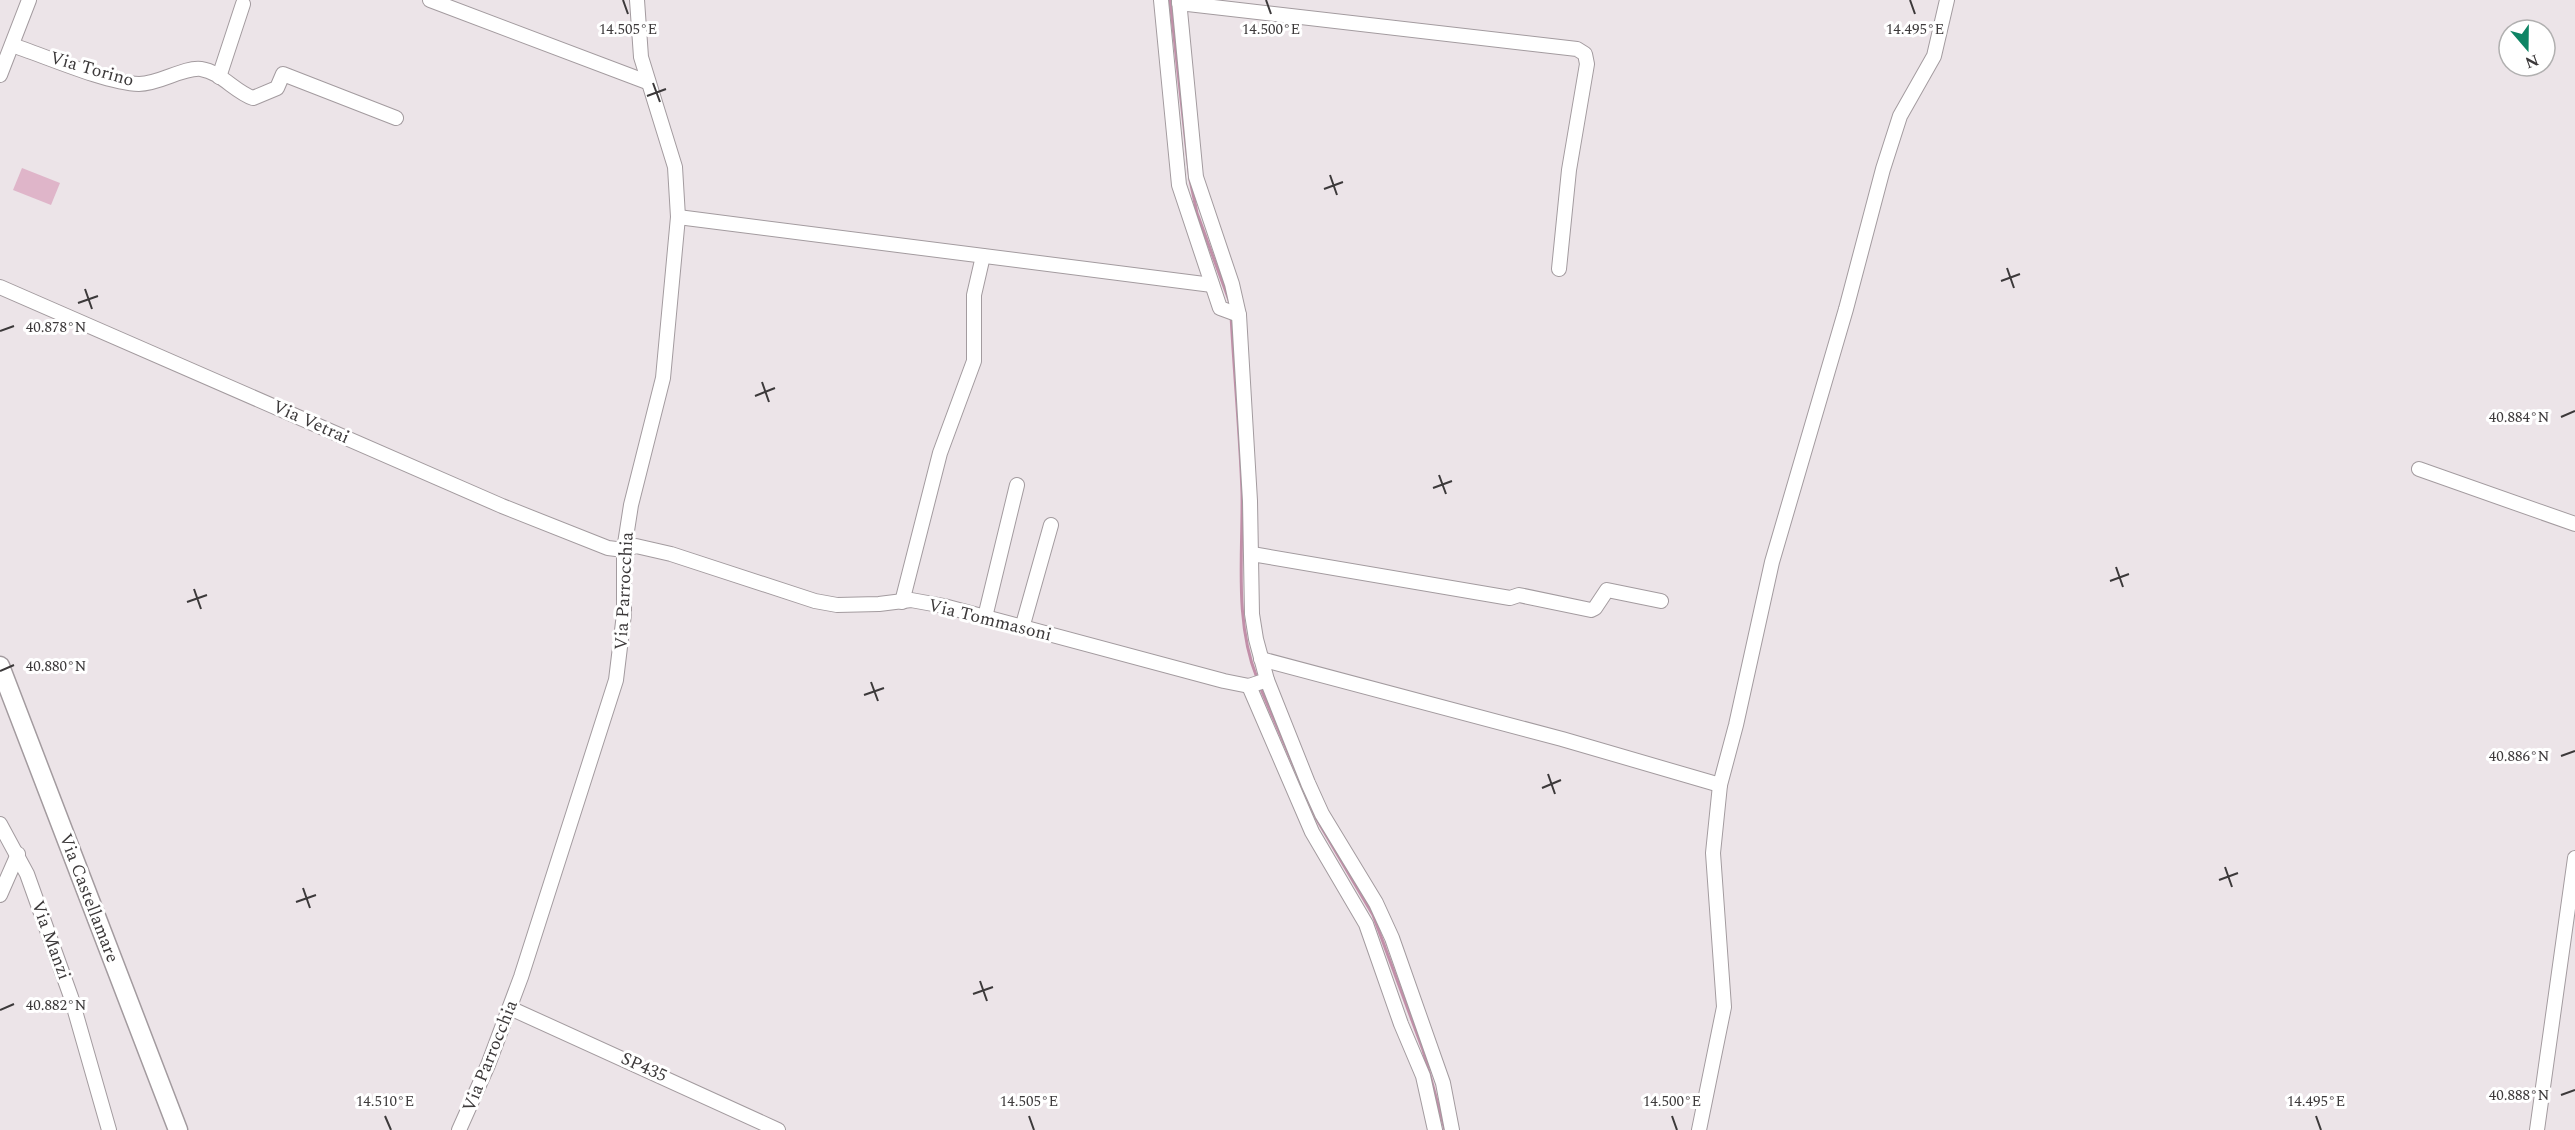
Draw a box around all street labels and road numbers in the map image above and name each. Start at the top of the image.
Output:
street label: Via Torino [47,44,137,94]
street label: Via Vetrai [268,393,354,451]
street label: Via Parrocchia [607,531,641,651]
street label: Via Tommasoni [925,592,1055,648]
street label: Via Castellamare [52,830,126,966]
street label: Via Manzi [24,896,78,984]
street label: Via Parrocchia [455,996,525,1116]
street label: SP435 [617,1045,671,1089]

